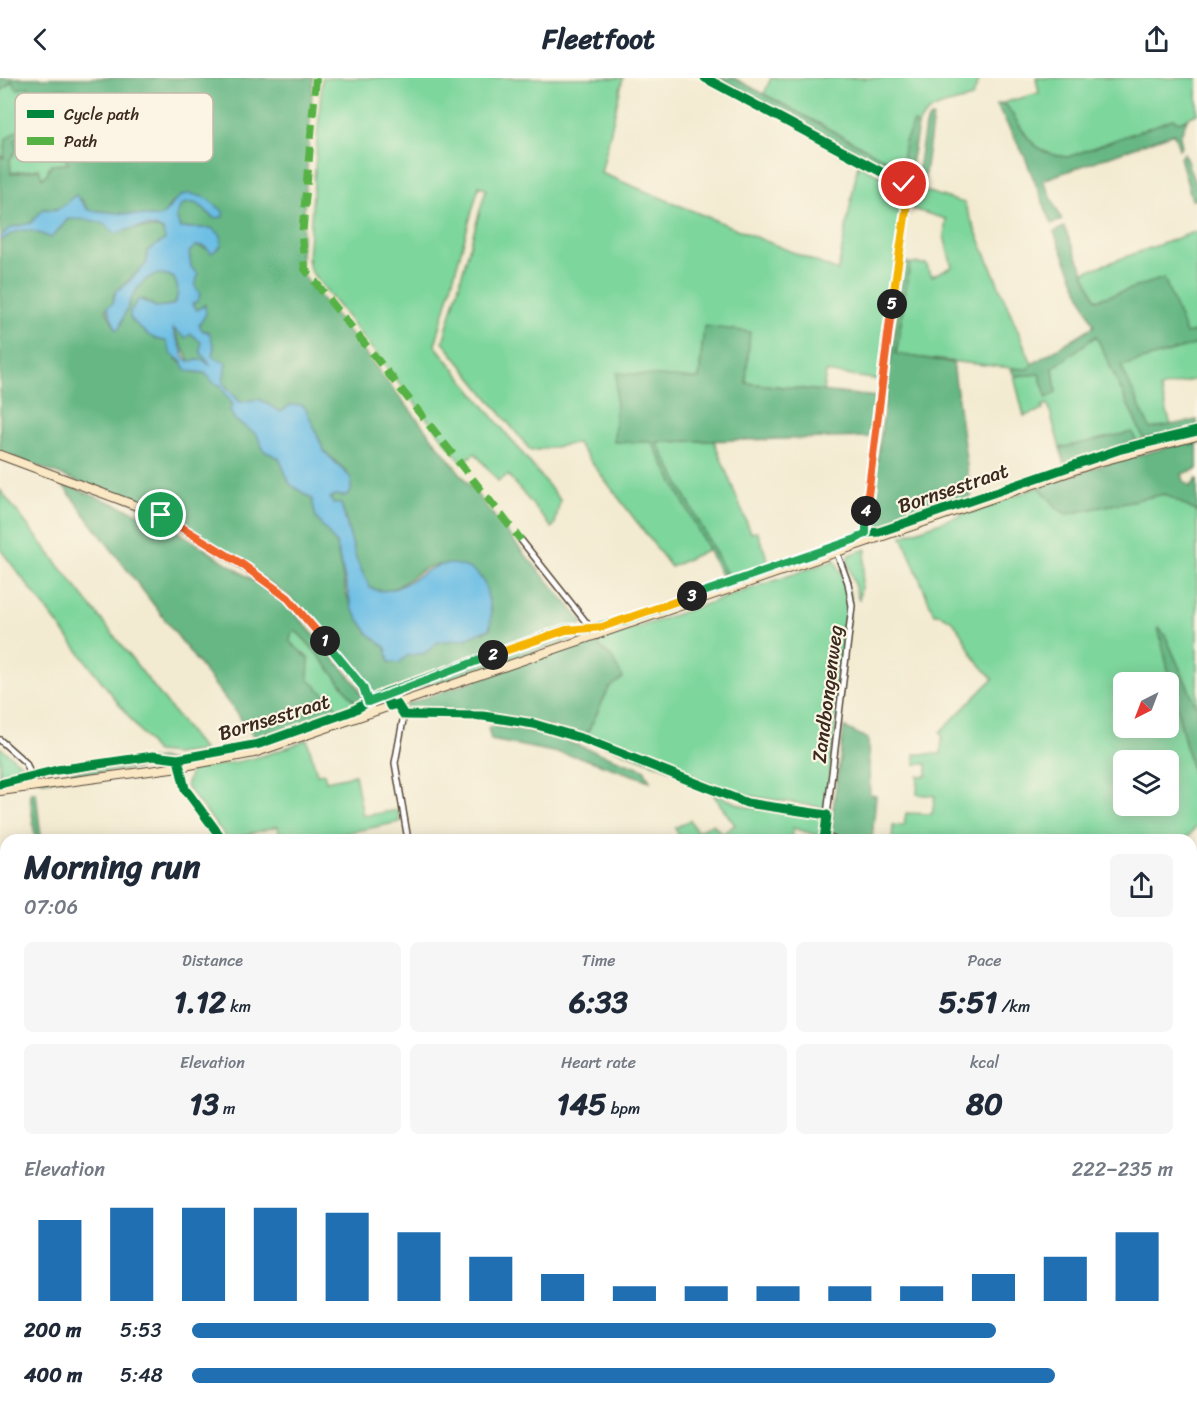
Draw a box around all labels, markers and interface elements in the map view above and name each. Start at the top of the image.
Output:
text: Fleetfoot [542,15,655,63]
icon: back [24,23,57,56]
icon: share [1140,23,1173,56]
legend [15,93,213,162]
text: Cycle path [64,100,139,129]
text: Path [64,127,97,156]
pin [878,158,929,209]
icon: check [887,167,920,200]
pin: 5 [877,289,907,319]
text: 5 [887,289,897,318]
street label: Bornsestraat [893,453,1014,524]
pin [135,489,186,540]
pin: 4 [851,496,881,526]
text: 4 [861,496,871,525]
icon: arrive [144,498,177,531]
pin: 3 [677,581,707,611]
text: 3 [688,581,696,610]
street label: Zandbongenweg [802,623,853,765]
pin: 1 [310,626,340,656]
text: 1 [322,626,328,655]
pin: 2 [478,640,508,670]
text: 2 [488,640,498,669]
north arrow [1113,672,1179,738]
map controls [1113,672,1179,816]
street label: Bornsestraat [214,684,335,751]
button: layers [1113,750,1179,816]
text: Morning run [24,838,200,896]
button: share [1110,854,1173,917]
text: 07:06 [24,890,78,925]
text: Distance [182,946,243,975]
text: Time [582,946,615,975]
text: Pace [968,946,1001,975]
text: 1.12 [174,975,226,1029]
text: 6:33 [569,975,628,1029]
text: 5:51 [939,975,997,1029]
text: km [226,992,251,1021]
text: /km [997,992,1030,1021]
text: Elevation [180,1048,245,1077]
text: Heart rate [561,1048,636,1077]
text: kcal [970,1048,999,1077]
text: 13 [190,1077,219,1131]
text: 145 [557,1077,607,1131]
text: 80 [966,1077,1003,1131]
text: m [219,1094,235,1123]
text: bpm [607,1094,640,1123]
text: Elevation [24,1152,105,1187]
text: 222–235 m [1072,1152,1173,1187]
text: 200 m [24,1313,81,1348]
text: 5:53 [120,1313,161,1348]
text: 400 m [24,1358,82,1393]
text: 5:48 [120,1358,163,1393]

